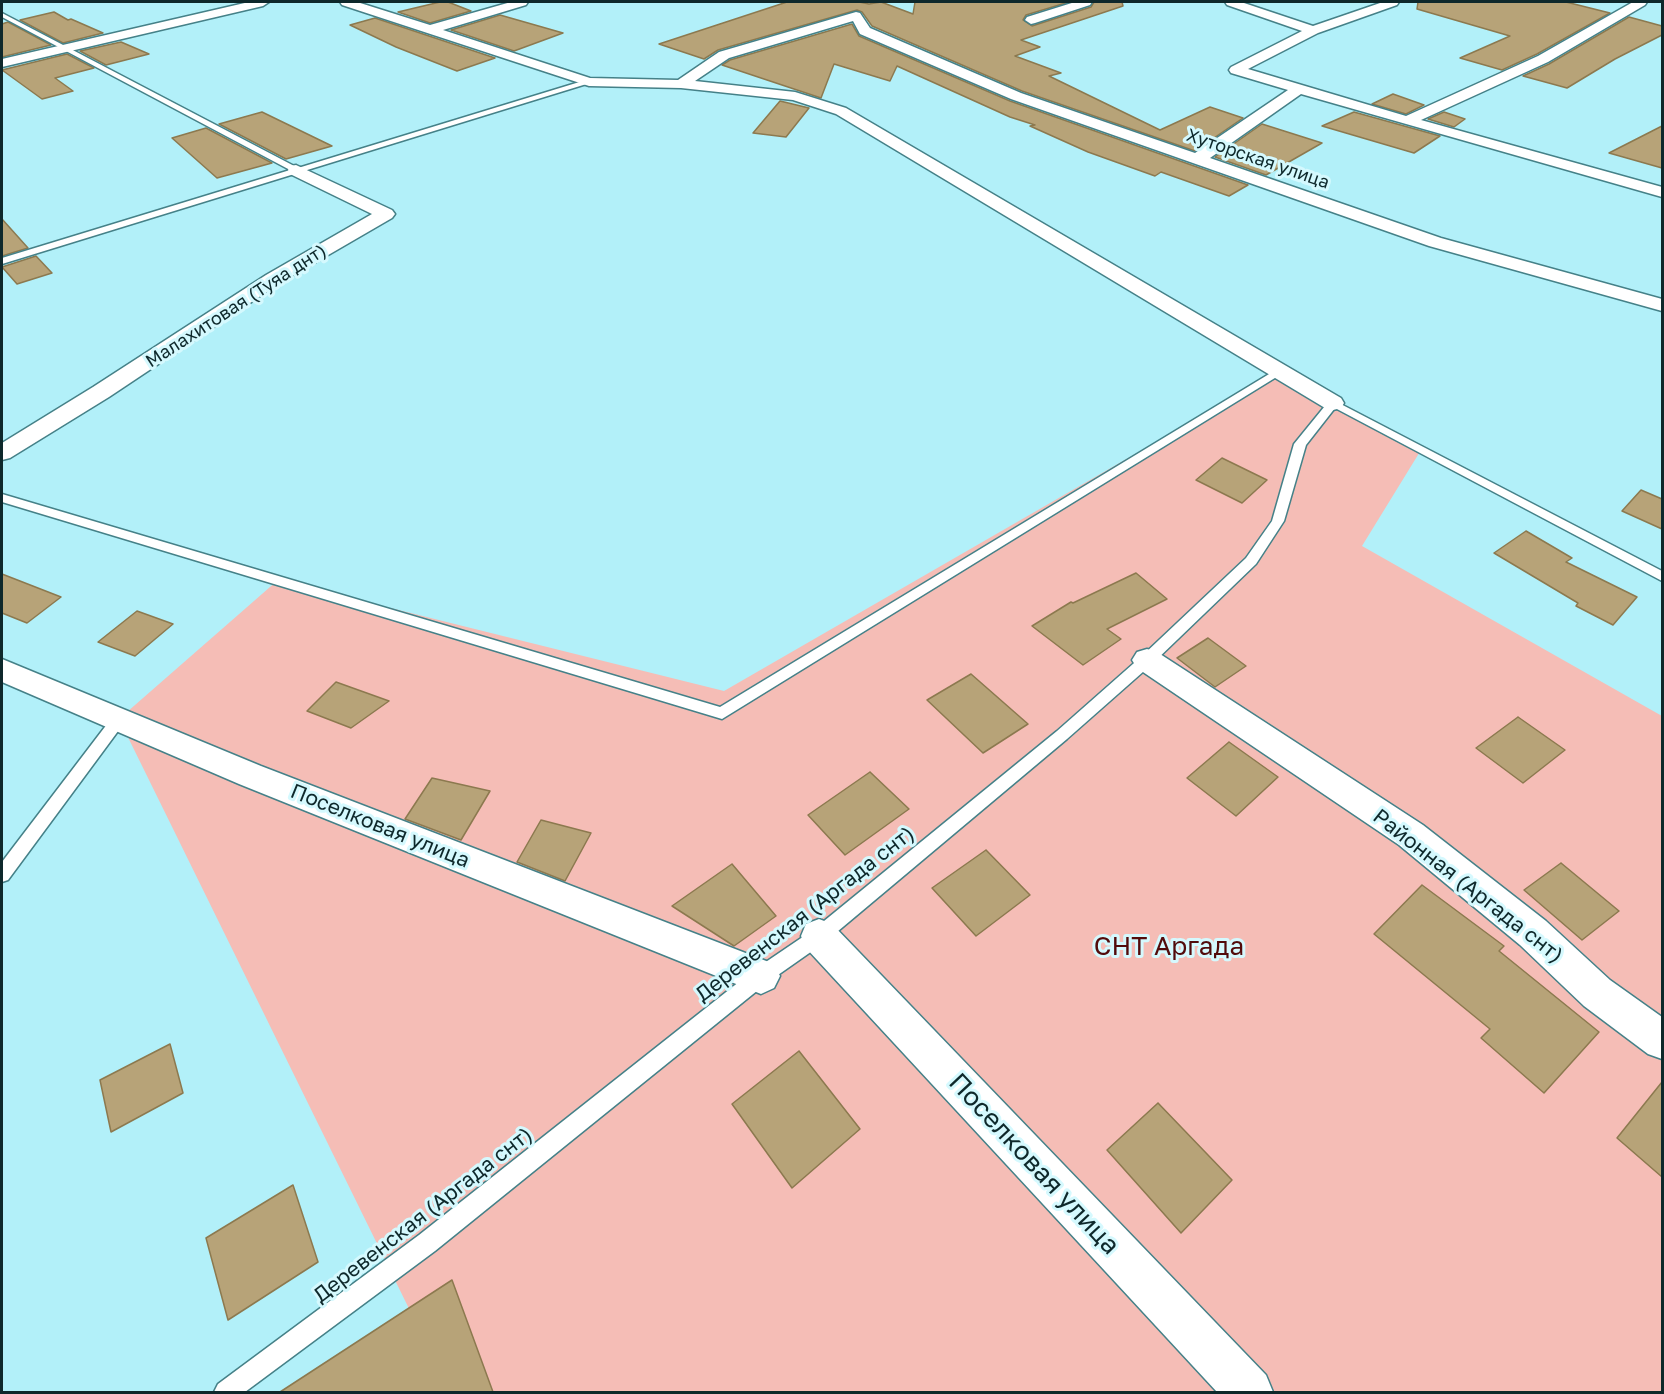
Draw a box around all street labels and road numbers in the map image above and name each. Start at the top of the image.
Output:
street label: Хуторская улица [1184,124,1332,194]
street label: Малахитовая (Туяа днт) [142,240,330,372]
street label: Поселковая улица [287,779,473,873]
street label: Районная (Аргада снт) [1368,804,1568,968]
street label: Деревенская (Аргада снт) [691,821,919,1007]
street label: Поселковая улица [942,1067,1126,1261]
street label: Деревенская (Аргада снт) [309,1122,537,1308]

